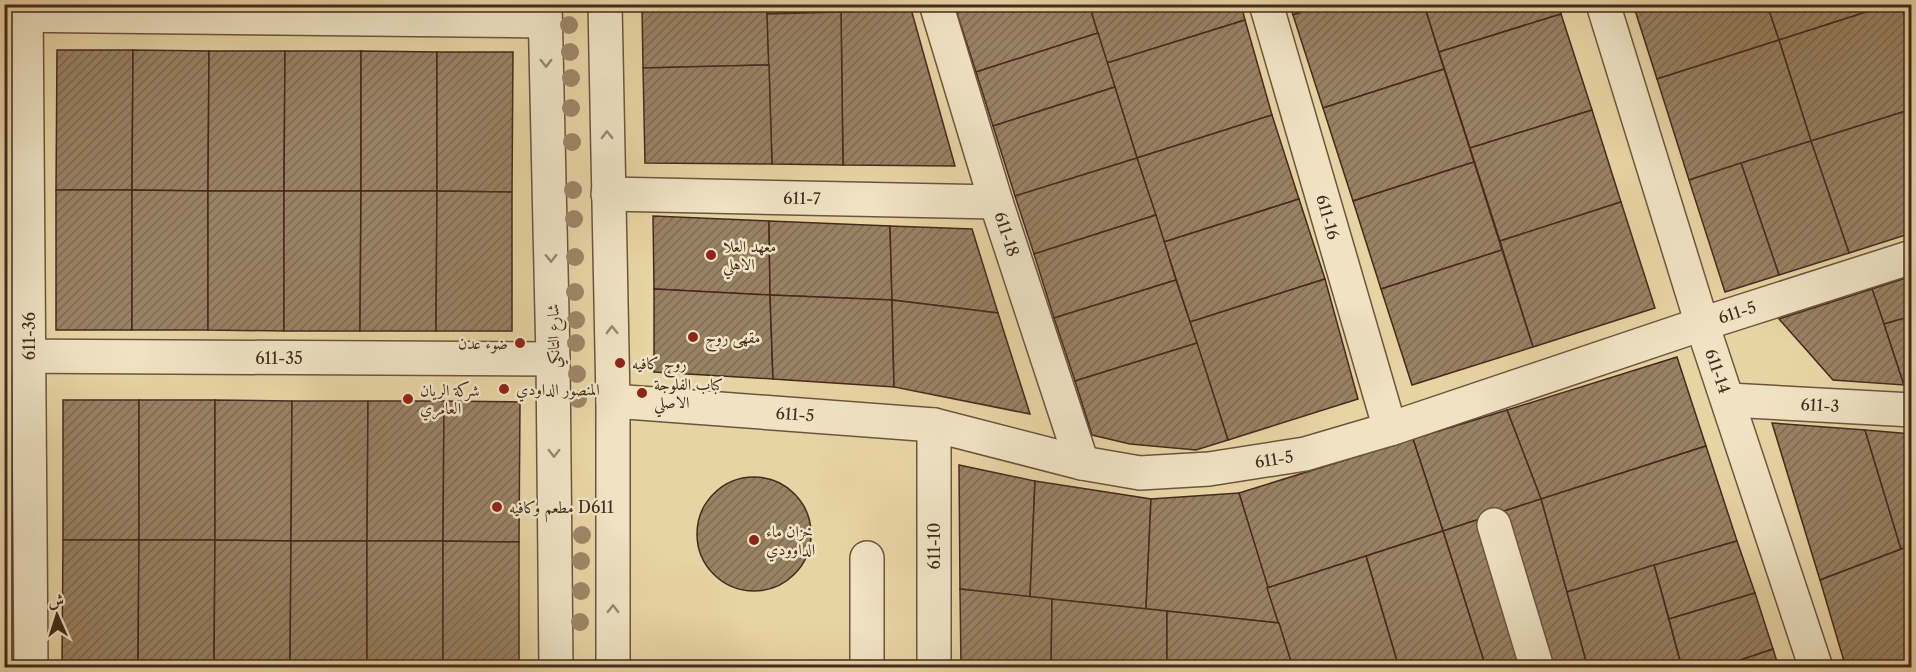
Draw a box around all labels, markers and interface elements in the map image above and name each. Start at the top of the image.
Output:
one-way arrow [540,58,552,67]
one-way arrow [601,131,614,140]
street label: 611-7 [783,188,821,208]
street label: 611-16 [1312,192,1344,242]
street label: 611-18 [990,209,1024,259]
place label: معهد العلا الاهلي [723,236,776,280]
marker: معهد العلا الاهلي [704,248,718,262]
one-way arrow [545,253,557,262]
street label: 611-5 [1715,296,1759,328]
street label: شارع التانكي [542,304,570,368]
street label: 611-36 [19,312,39,360]
one-way arrow [605,326,618,335]
place label: مقهى روح [705,327,761,352]
marker: مقهى روح [686,330,700,344]
place label: ضوء عدن [458,333,508,354]
marker: ضوء عدن [513,336,527,350]
street label: 611-14 [1701,346,1735,396]
street label: 611-35 [255,348,303,368]
place label: روح كافيه [632,353,687,378]
marker: روح كافيه [613,356,627,370]
place label: كباب الفلوجة الاصلي [654,374,723,418]
place label: المنصور الداودي [516,379,600,402]
place label: شركة الريان العامري [420,380,480,421]
marker: المنصور الداودي [497,382,511,396]
marker: كباب الفلوجة الاصلي [635,386,649,400]
marker: شركة الريان العامري [401,392,415,406]
street label: 611-3 [1800,394,1840,416]
street label: 611-5 [775,403,815,425]
street label: 611-5 [1253,446,1295,472]
one-way arrow [548,448,560,457]
place label: مطعم وكافيه D611 [509,497,614,523]
marker: مطعم وكافيه D611 [490,500,504,514]
place label: خزان ماء الداوودي [766,521,815,562]
street label: 611-10 [924,523,944,569]
marker: خزان ماء الداوودي [747,533,761,547]
north arrow [27,585,87,645]
text: ش [48,590,65,610]
one-way arrow [607,605,619,614]

